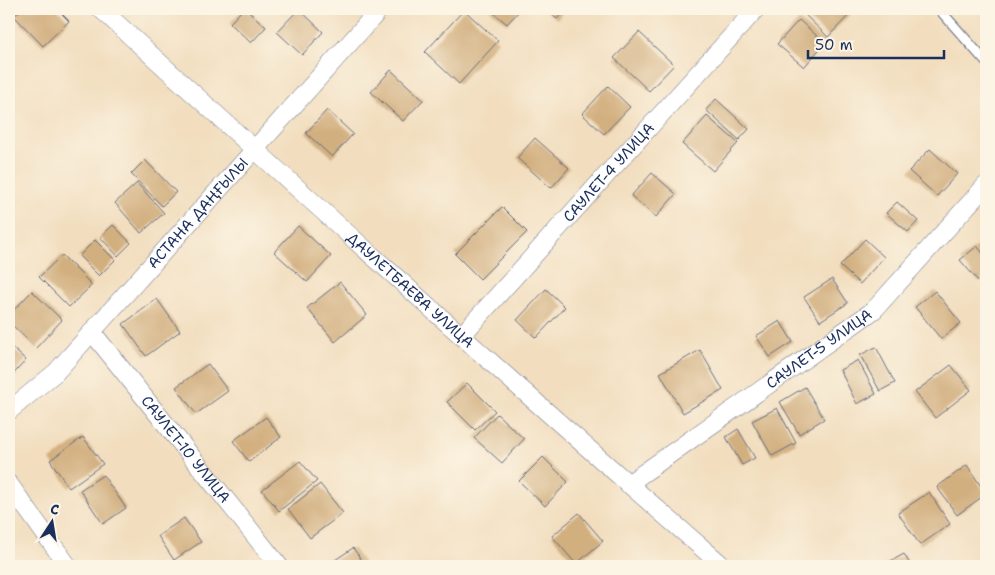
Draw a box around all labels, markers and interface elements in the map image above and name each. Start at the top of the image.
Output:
scale bar [808,28,944,60]
text: 50 m [815,35,853,55]
street label: САУЛЕТ-4 УЛИЦА [559,118,659,226]
street label: АСТАНА ДАҢҒЫЛЫ [143,153,253,273]
street label: ДАУЛЕТБАЕВА УЛИЦА [342,228,478,353]
street label: САУЛЕТ-5 УЛИЦА [762,304,876,393]
street label: САУЛЕТ-10 УЛИЦА [137,391,235,507]
north arrow [28,498,78,548]
text: С [49,500,61,519]

